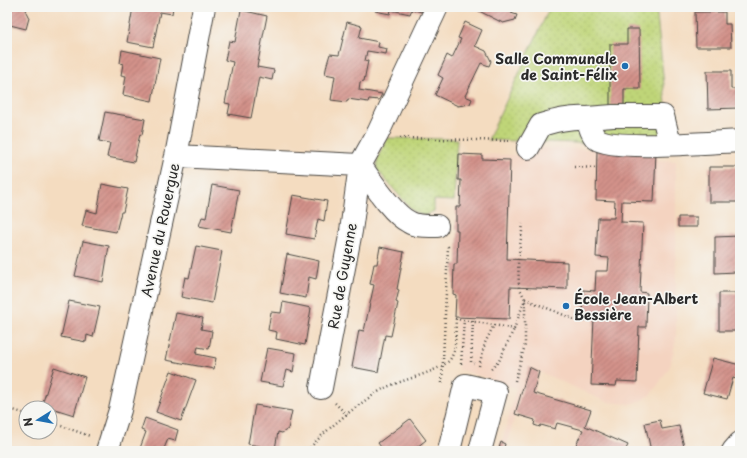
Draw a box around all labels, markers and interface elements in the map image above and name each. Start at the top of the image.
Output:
place label: Salle Communale de Saint-Félix [495,48,617,85]
marker: Salle Communale de Saint-Félix [620,61,630,71]
street label: Avenue du Rouergue [136,161,184,299]
street label: Rue de Guyenne [322,221,362,331]
place label: École Jean-Albert Bessière [574,288,698,325]
marker: École Jean-Albert Bessière [561,301,571,311]
north arrow [18,400,58,440]
text: N [18,416,37,428]

